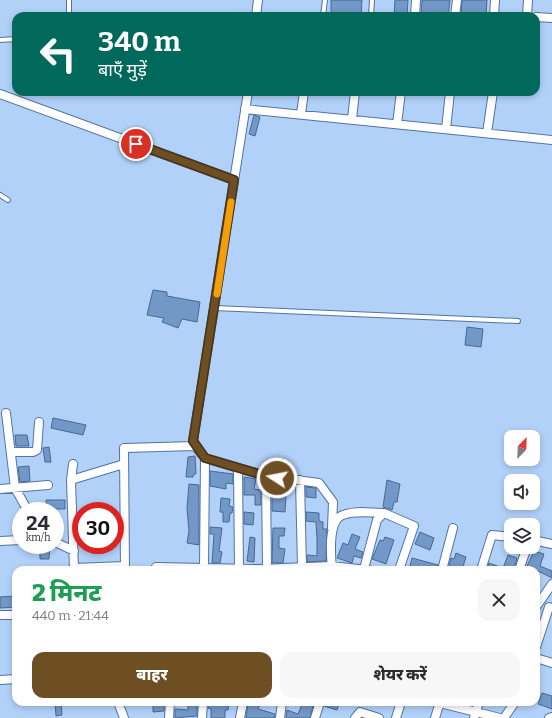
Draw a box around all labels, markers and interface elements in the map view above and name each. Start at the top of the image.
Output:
text: 340 m [98,25,181,58]
icon: left [32,28,84,80]
text: बाएँ मुड़ें [98,59,147,81]
pin [119,127,153,161]
icon: arrive [125,133,147,155]
north arrow [504,430,540,466]
map controls [504,430,540,554]
position arrow [256,457,298,499]
button: sound [504,474,540,510]
speed limit sign: 30 [72,502,124,554]
text: 24 [26,511,50,535]
button: layers [504,518,540,554]
text: km/h [26,532,50,544]
text: 2 मिनट [32,579,101,607]
button: close [478,579,520,621]
text: 440 m · 21:44 [32,608,109,623]
button: बाहर [32,652,272,698]
button: शेयर करें [280,652,520,698]

